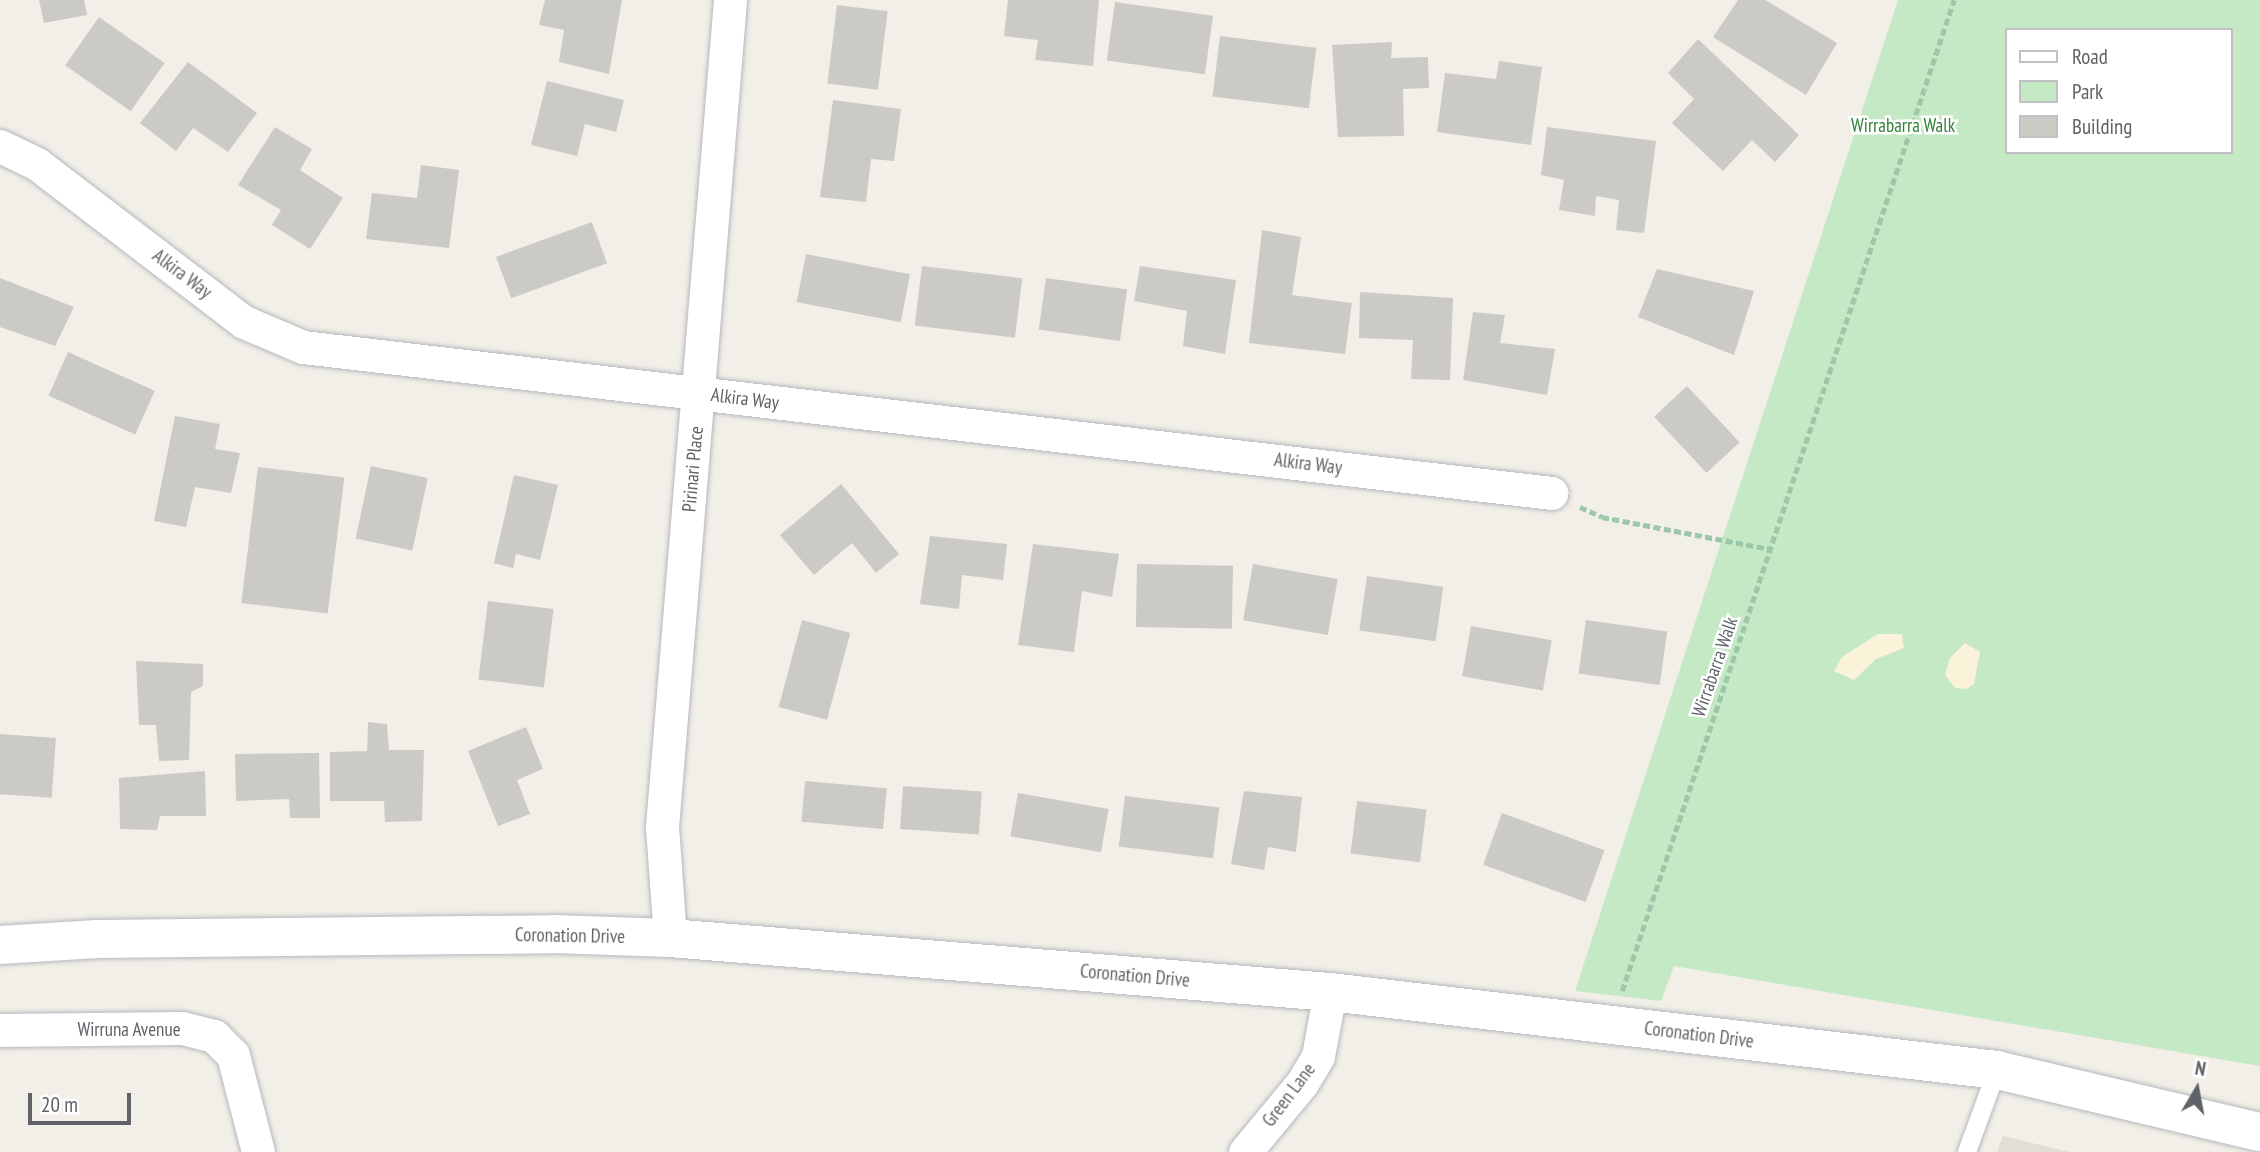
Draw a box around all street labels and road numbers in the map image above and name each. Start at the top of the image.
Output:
street label: Alkira Way [148,244,216,304]
street label: Alkira Way [710,384,780,414]
street label: Pirinari Place [678,425,708,513]
street label: Alkira Way [1273,449,1343,479]
street label: Wirrabarra Walk [1687,614,1743,720]
street label: Coronation Drive [515,924,625,948]
street label: Coronation Drive [1079,960,1191,992]
street label: Coronation Drive [1643,1017,1755,1053]
street label: Wirruna Avenue [77,1019,181,1041]
street label: Green Lane [1258,1059,1320,1131]

